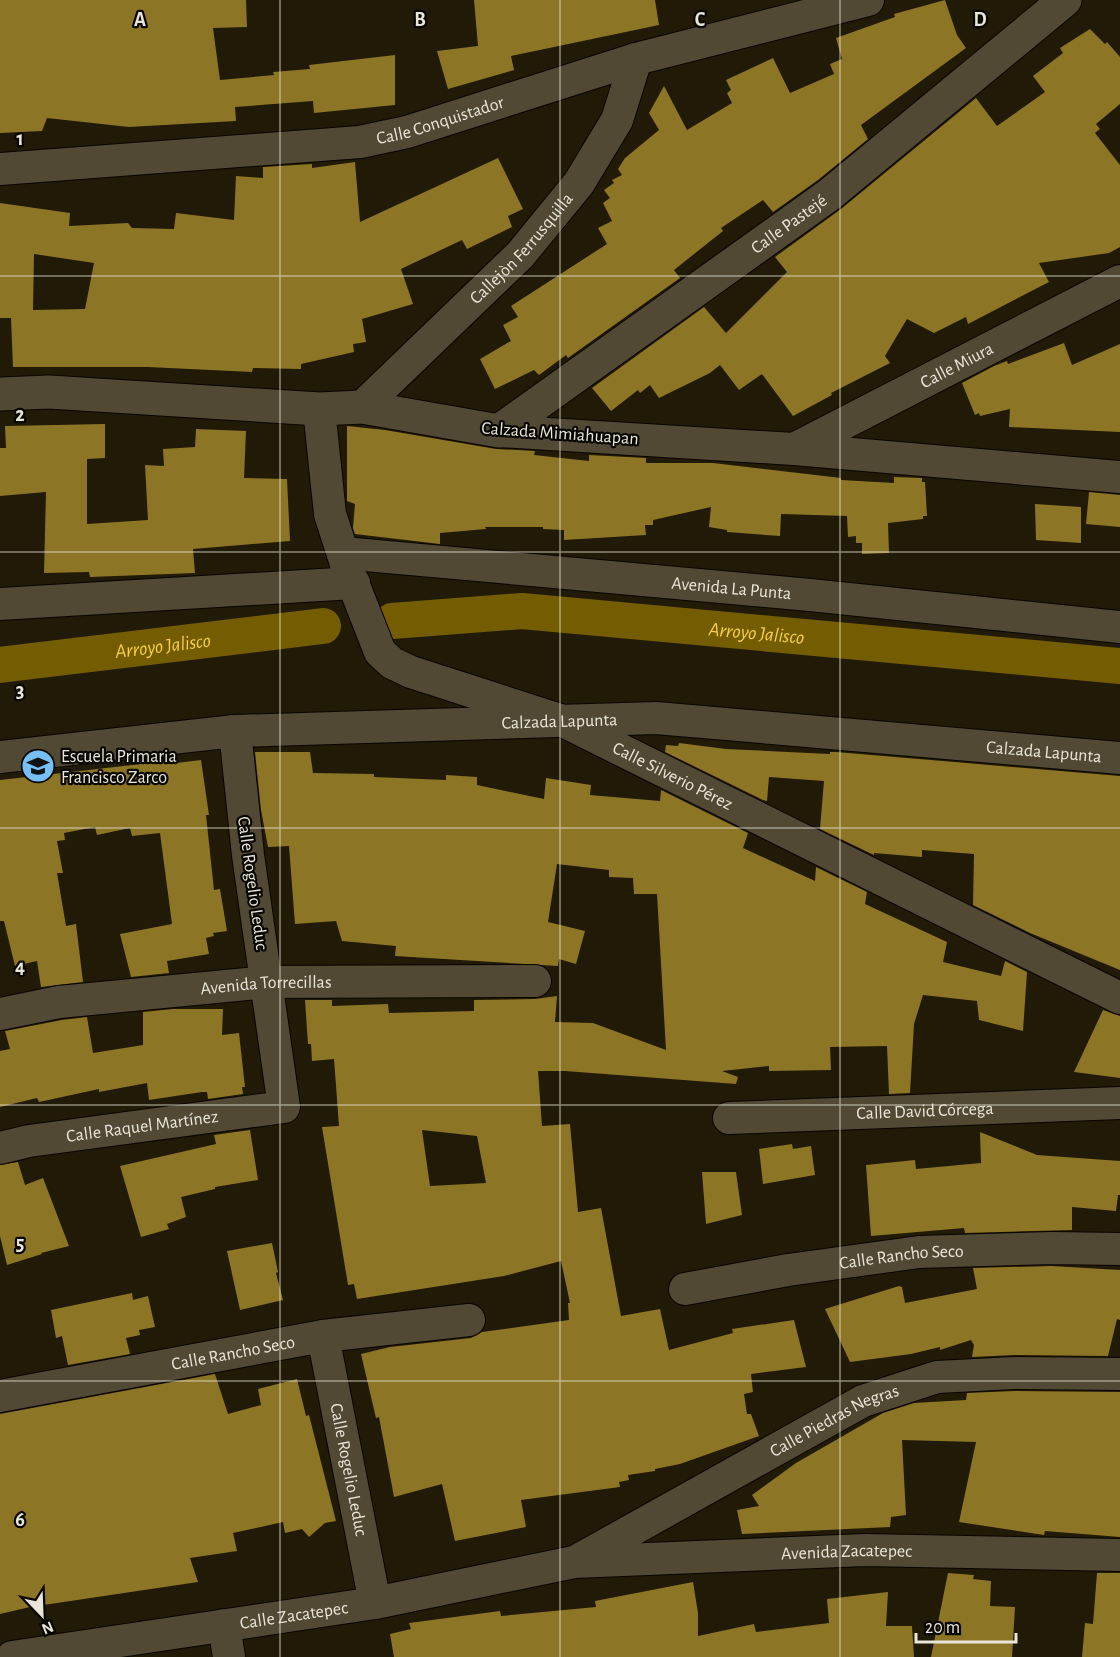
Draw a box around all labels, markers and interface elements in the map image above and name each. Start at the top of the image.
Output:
text: A [134,10,146,30]
text: B [414,10,426,30]
text: C [695,10,706,30]
text: D [973,10,987,30]
street label: Calle Conquistador [375,94,506,148]
text: 1 [16,129,24,149]
street label: Callejòn Ferrusquilla [467,190,577,308]
street label: Calle Pastejé [748,191,831,258]
street label: Calle Miura [918,340,997,392]
text: 2 [15,405,25,425]
street label: Calzada Mimiahuapan [481,420,639,448]
street label: Avenida La Punta [671,575,792,603]
water label: Arroyo Jalisco [707,619,805,648]
water label: Arroyo Jalisco [113,631,212,662]
text: 3 [16,681,24,701]
street label: Calzada Lapunta [501,711,618,733]
street label: Calzada Lapunta [985,738,1102,766]
street label: Calle Silverio Pérez [609,739,735,814]
school or university icon: Escuela Primaria Francisco Zarco [20,748,56,784]
place label: Escuela Primaria Francisco Zarco [61,748,177,787]
street label: Calle Rogelio Leduc [234,815,270,951]
text: 4 [15,957,25,977]
street label: Avenida Torrecillas [200,974,332,998]
street label: Calle David Córcega [856,1100,994,1123]
street label: Calle Raquel Martínez [65,1108,219,1146]
text: 5 [16,1234,24,1254]
street label: Calle Rancho Seco [838,1243,964,1273]
street label: Calle Rancho Seco [170,1333,297,1374]
street label: Calle Piedras Negras [767,1382,901,1461]
street label: Calle Rogelio Leduc [326,1402,370,1538]
text: 6 [15,1510,25,1530]
street label: Avenida Zacatepec [781,1542,912,1563]
north arrow [12,1585,72,1645]
street label: Calle Zacatepec [239,1599,349,1633]
scale bar [916,1606,1016,1644]
text: N [39,1618,56,1637]
text: 20 m [925,1619,960,1637]

